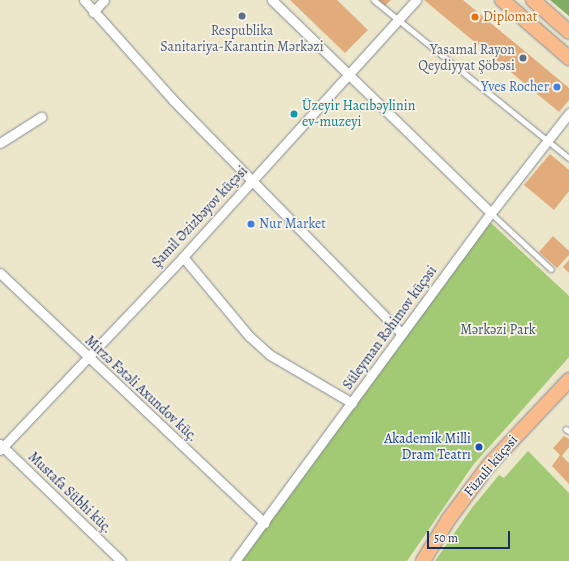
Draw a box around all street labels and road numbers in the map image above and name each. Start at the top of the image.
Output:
street label: Şamil Əzizbəyov küçəsi [149,163,251,271]
street label: Süleyman Rəhimov küçəsi [339,263,441,393]
street label: Mirzə Fətəli Axundov küç. [81,332,201,446]
street label: Füzuli küçəsi [460,432,522,500]
street label: Mustafa Sübhi küç. [24,449,116,537]

